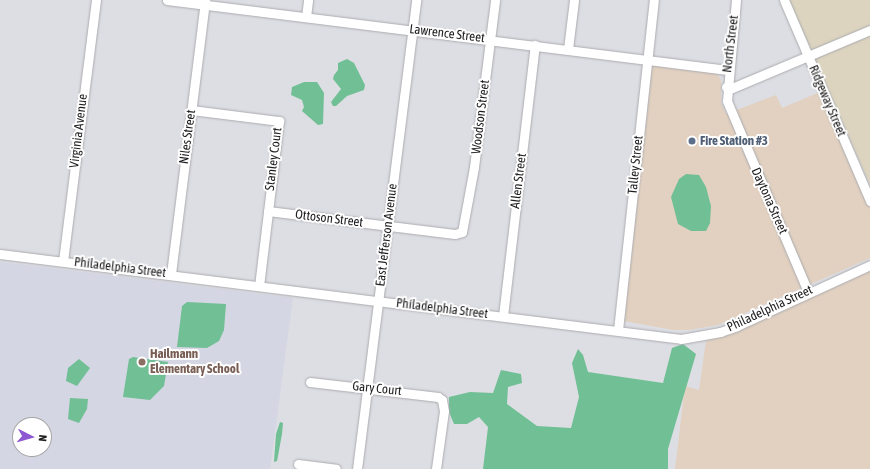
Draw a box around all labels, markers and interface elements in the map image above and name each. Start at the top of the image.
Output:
street label: North Street [720,14,742,74]
street label: Lawrence Street [408,22,486,46]
street label: Ridgeway Street [805,63,849,139]
street label: Woodson Street [469,79,493,155]
street label: Virginia Avenue [67,93,91,169]
street label: Niles Street [176,109,200,165]
street label: Stanley Court [262,127,286,191]
place label: Fire Station #3 [700,133,768,149]
street label: Talley Street [625,135,647,195]
marker: Fire Station #3 [687,136,697,146]
street label: Allen Street [508,152,530,210]
street label: Daytona Street [747,165,791,237]
street label: East Jefferson Avenue [373,183,401,287]
street label: Ottoson Street [294,207,364,231]
street label: Philadelphia Street [73,255,167,281]
street label: Philadelphia Street [725,282,815,336]
street label: Philadelphia Street [395,296,489,322]
place label: Hailmann Elementary School [150,347,239,378]
marker: Hailmann Elementary School [137,357,147,367]
street label: Gary Court [352,379,402,399]
north arrow [12,417,52,457]
text: N [37,434,49,442]

